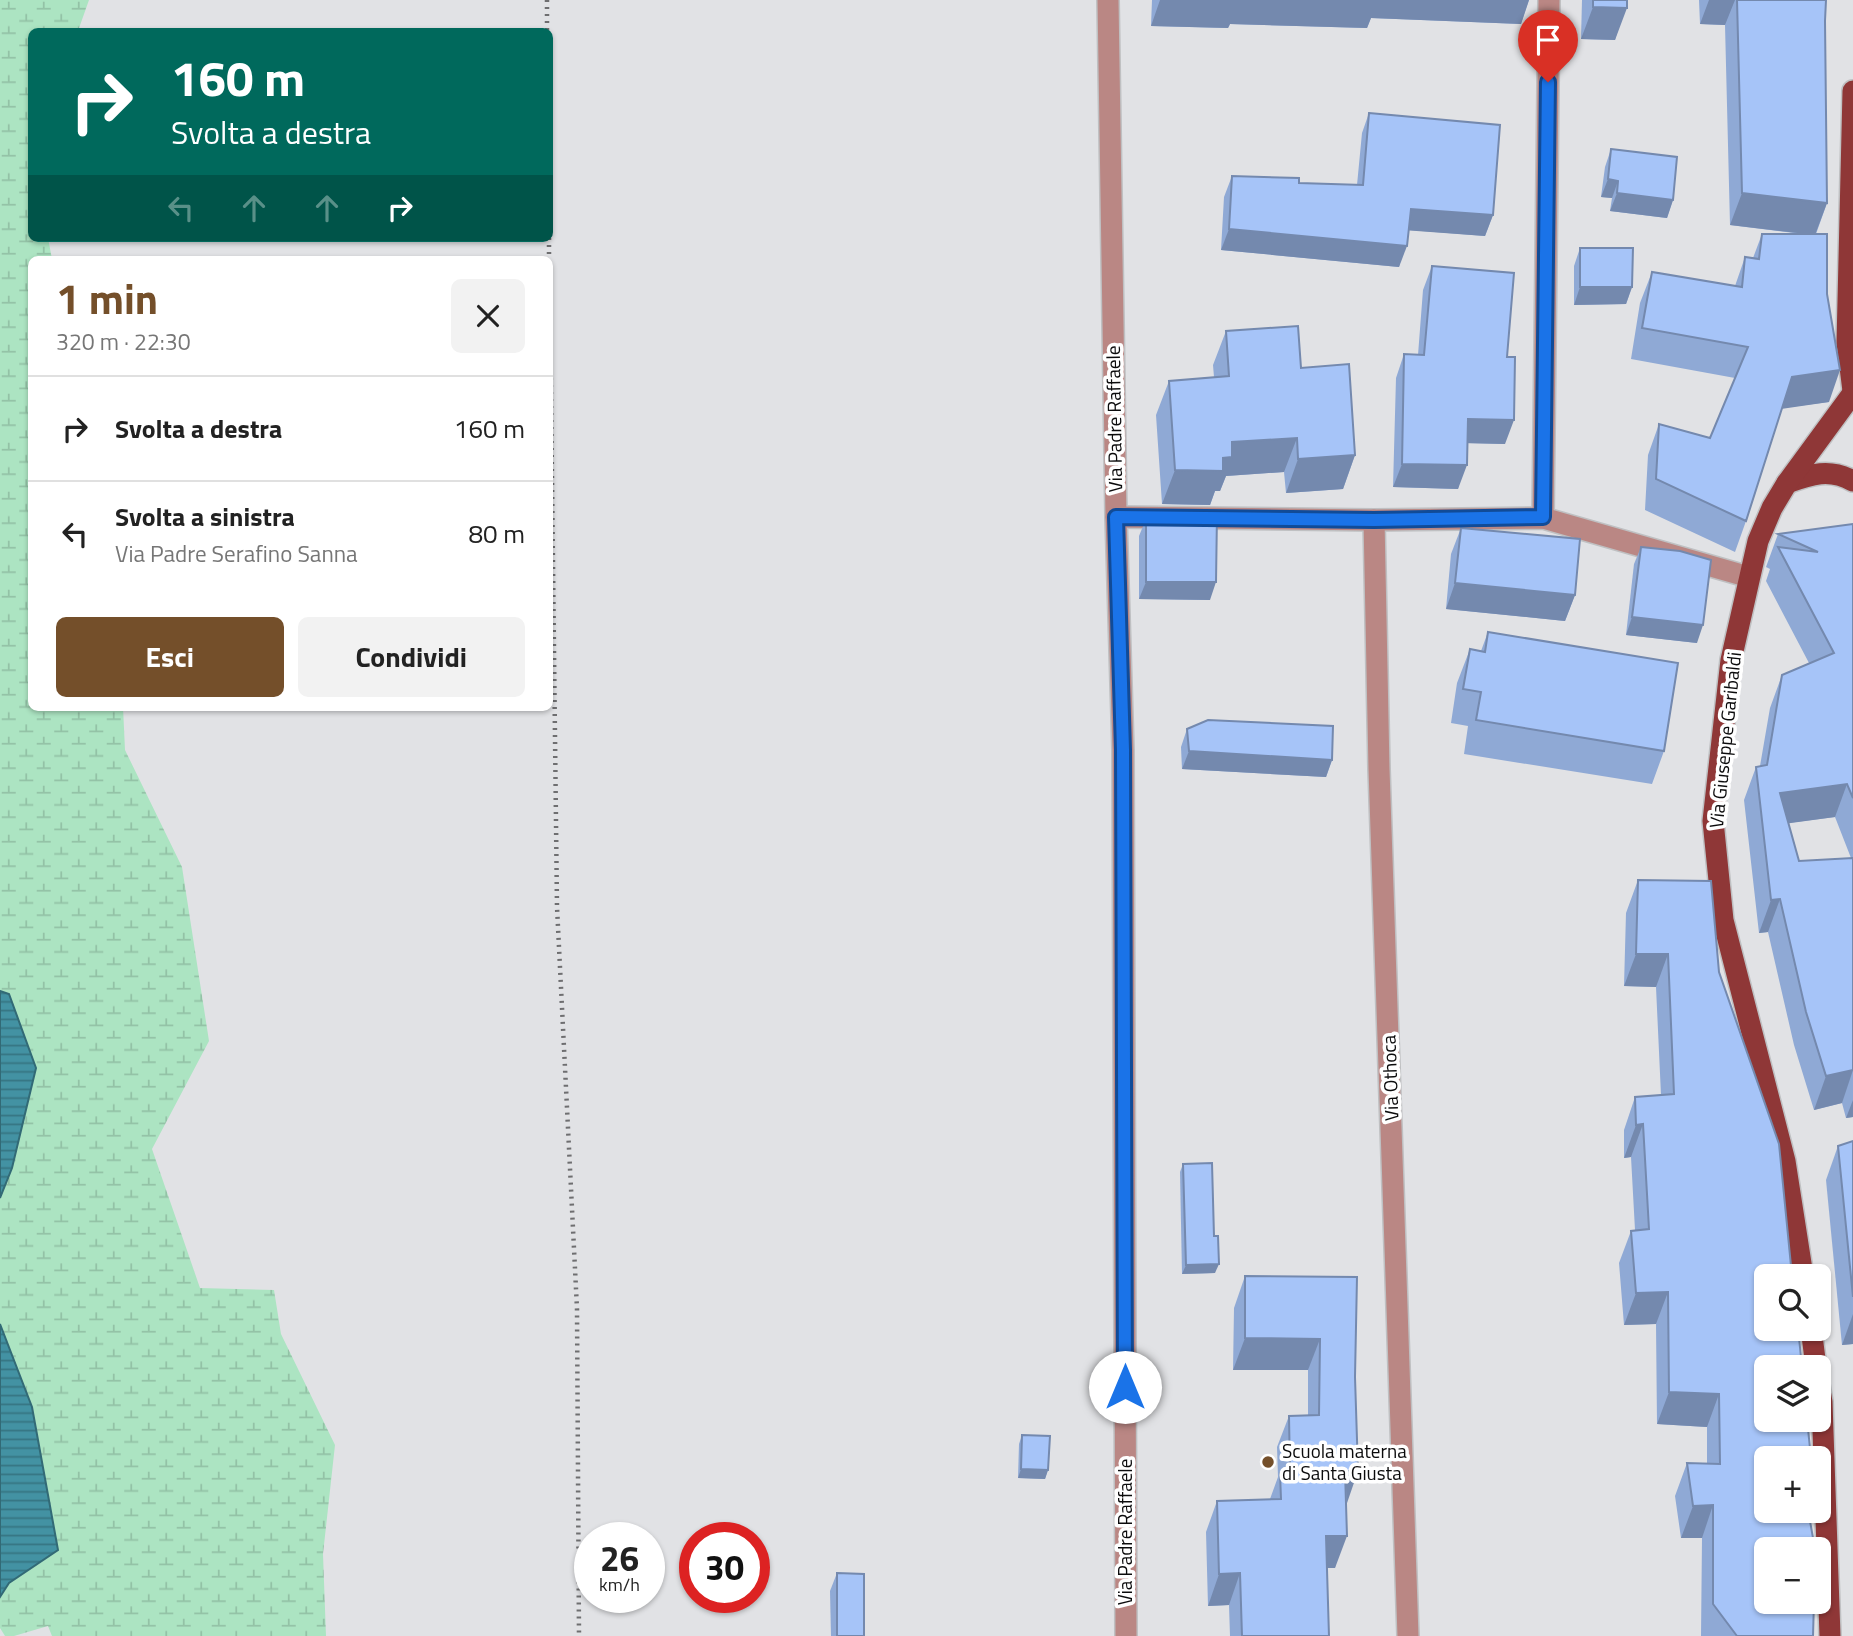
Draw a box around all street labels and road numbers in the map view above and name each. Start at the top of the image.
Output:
street label: Via Padre Raffaele [1098,345,1129,493]
street label: Via Giuseppe Garibaldi [1701,650,1748,830]
street label: Via Othoca [1373,1034,1405,1122]
street label: Via Padre Raffaele [1110,1459,1139,1605]

